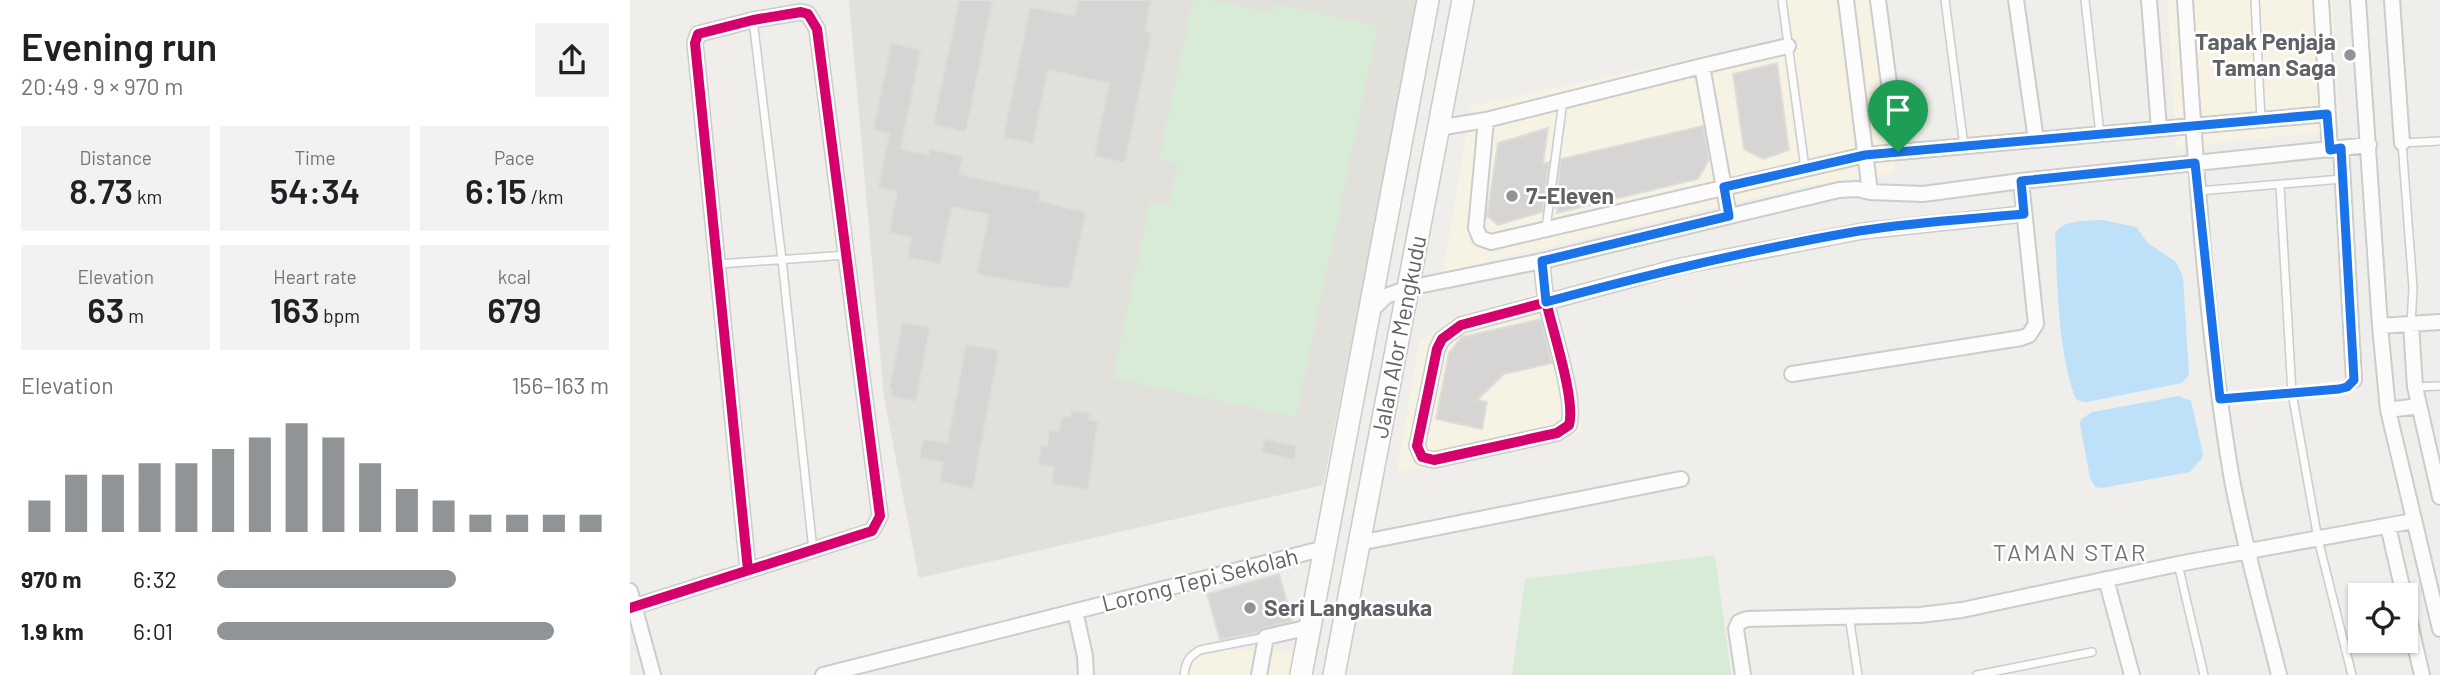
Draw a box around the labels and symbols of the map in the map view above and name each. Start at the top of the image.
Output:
place label: Tapak Penjaja Taman Saga [2195,27,2336,81]
marker: Tapak Penjaja Taman Saga [2342,47,2358,63]
pin [1868,80,1928,152]
place label: 7-Eleven [1526,181,1614,209]
marker: 7-Eleven [1504,188,1520,204]
street label: Jalan Alor Mengkudu [1365,233,1431,441]
district label: TAMAN STAR [1993,537,2147,566]
street label: Lorong Tepi Sekolah [1099,541,1301,617]
place label: Seri Langkasuka [1264,593,1432,621]
marker: Seri Langkasuka [1242,600,1258,616]

